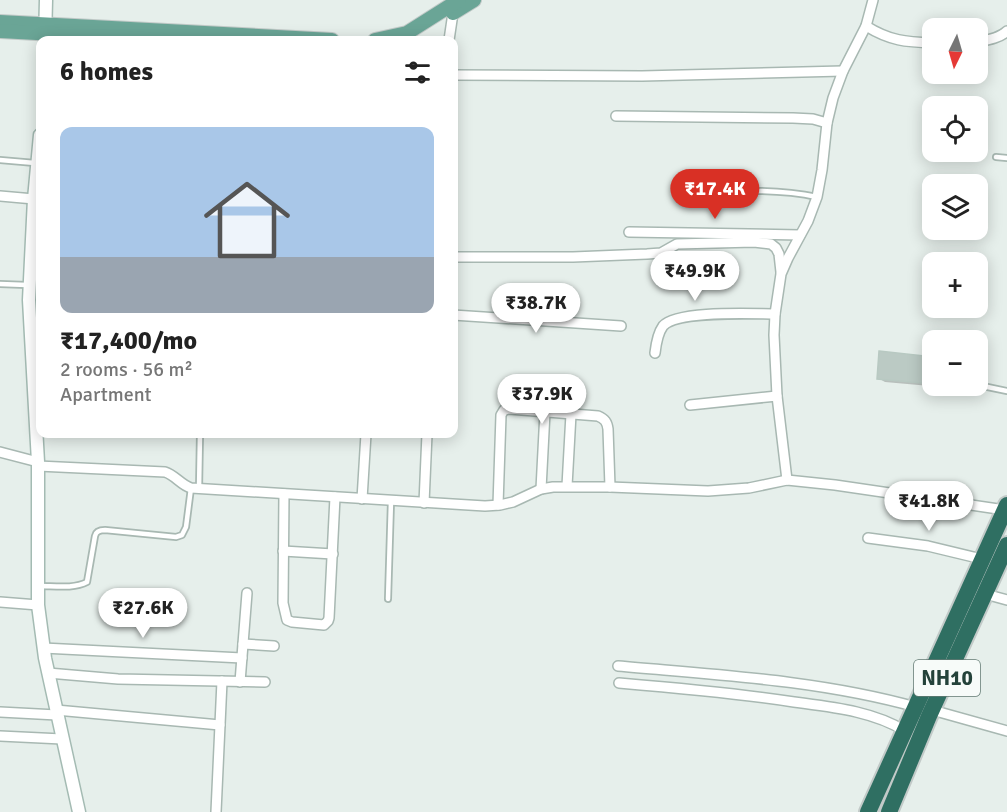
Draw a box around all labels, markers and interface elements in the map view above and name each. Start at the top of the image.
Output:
north arrow [922,18,988,84]
map controls [922,18,988,396]
text: 6 homes [60,56,153,88]
icon: filters [401,56,434,89]
button: locate [922,96,988,162]
icon: home [193,166,301,274]
pin: ₹17.4K [666,169,764,220]
button: layers [922,174,988,240]
text: ₹17.4K [684,176,746,201]
pin: ₹49.9K [646,251,744,302]
button: + [922,252,988,318]
text: ₹49.9K [664,258,726,283]
pin: ₹38.7K [487,283,585,334]
text: ₹38.7K [505,290,567,315]
text: ₹17,400/mo [60,325,197,357]
button: − [922,330,988,396]
text: 2 rooms · 56 m² [60,357,193,382]
pin: ₹37.9K [493,374,591,425]
text: ₹37.9K [511,381,573,406]
text: Apartment [60,382,152,407]
pin: ₹41.8K [880,481,978,532]
text: ₹41.8K [898,488,960,513]
pin: ₹27.6K [94,588,192,639]
text: ₹27.6K [112,595,174,620]
road number: NH10 [914,660,980,696]

